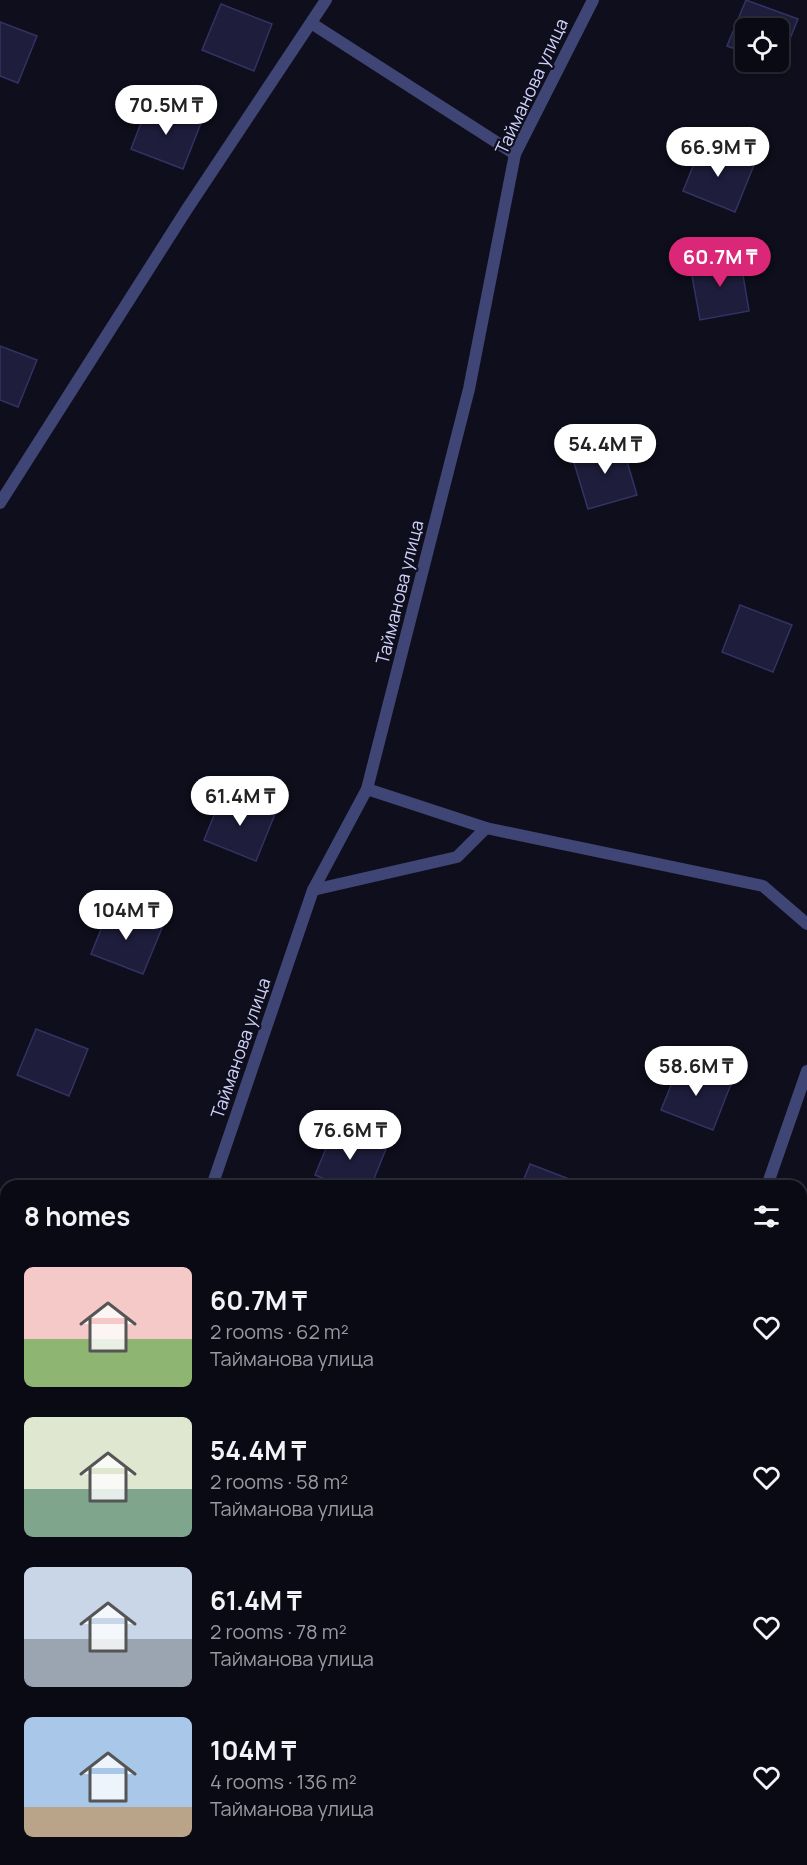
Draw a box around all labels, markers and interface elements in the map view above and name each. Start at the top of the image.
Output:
street label: Тайманова улица [489,14,573,158]
map controls [735,18,789,72]
button: locate [735,18,789,72]
pin: 70.5M ₸ [111,85,221,136]
text: 70.5M ₸ [129,91,203,118]
pin: 66.9M ₸ [663,127,773,178]
text: 66.9M ₸ [680,133,756,160]
pin: 60.7M ₸ [665,237,775,288]
text: 60.7M ₸ [683,243,757,270]
pin: 54.4M ₸ [550,424,660,475]
text: 54.4M ₸ [568,430,642,457]
street label: Тайманова улица [370,518,428,666]
pin: 61.4M ₸ [185,776,295,827]
text: 61.4M ₸ [205,782,275,809]
pin: 104M ₸ [77,890,175,941]
text: 104M ₸ [93,896,159,923]
street label: Тайманова улица [205,974,275,1122]
pin: 58.6M ₸ [641,1046,751,1097]
text: 58.6M ₸ [659,1052,733,1079]
pin: 76.6M ₸ [295,1110,405,1161]
text: 76.6M ₸ [313,1116,387,1143]
text: 8 homes [24,1198,130,1234]
icon: filters [750,1200,783,1233]
text: 60.7M ₸ [210,1282,307,1318]
icon: home [72,1291,144,1363]
icon: heart [750,1311,783,1344]
text: 2 rooms · 62 m² [210,1318,349,1345]
text: Тайманова улица [210,1345,374,1372]
text: 54.4M ₸ [210,1432,306,1468]
icon: home [72,1441,144,1513]
icon: heart [750,1461,783,1494]
text: 2 rooms · 58 m² [210,1468,348,1495]
text: Тайманова улица [210,1495,374,1522]
text: 61.4M ₸ [210,1582,301,1618]
icon: home [72,1591,144,1663]
icon: heart [750,1611,783,1644]
text: 2 rooms · 78 m² [210,1618,347,1645]
text: Тайманова улица [210,1645,374,1672]
text: 104M ₸ [210,1732,296,1768]
icon: home [72,1741,144,1813]
icon: heart [750,1761,783,1794]
text: 4 rooms · 136 m² [210,1768,357,1795]
text: Тайманова улица [210,1795,374,1822]

